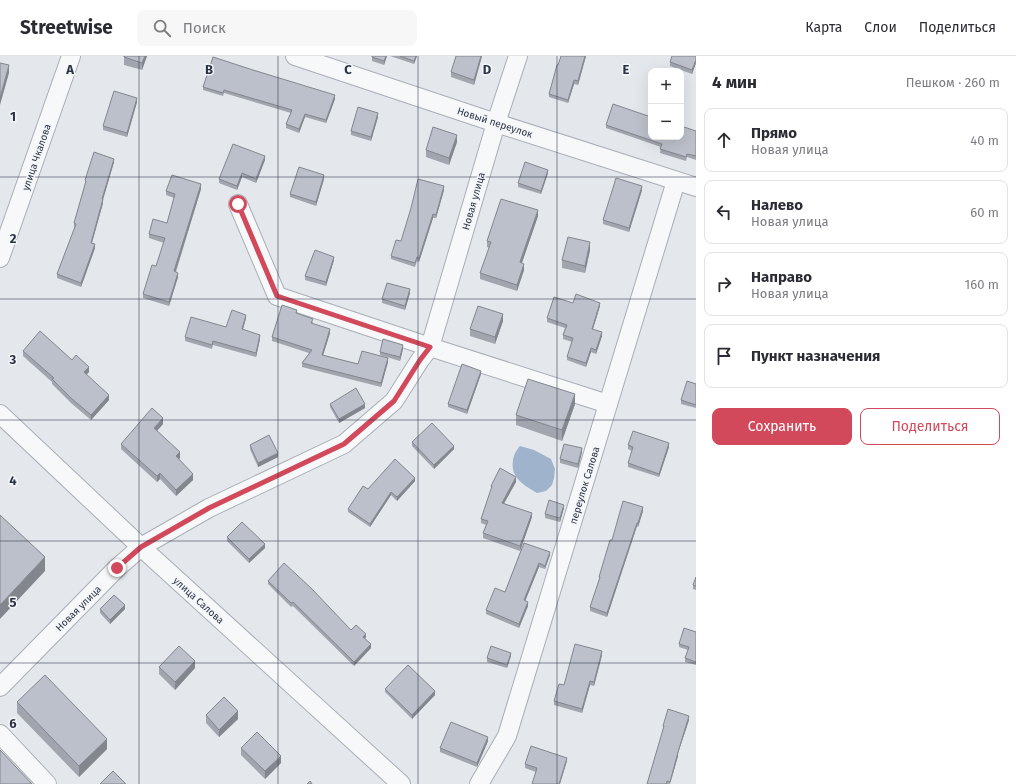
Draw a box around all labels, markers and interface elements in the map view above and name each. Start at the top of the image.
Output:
search box [137,10,417,46]
text: Streetwise [20,16,113,39]
icon: search [151,17,173,39]
text: Поиск [183,19,226,37]
text: Карта [805,19,842,36]
text: Слои [864,19,897,36]
text: Поделиться [919,19,996,36]
text: A [65,62,74,77]
text: B [205,62,213,77]
text: C [344,62,352,77]
text: D [483,62,492,77]
text: E [623,62,630,77]
map controls [648,68,684,140]
button: + [648,68,684,104]
text: 4 мин [712,72,757,93]
text: Пешком · 260 m [906,75,1000,90]
button: − [648,104,684,140]
street label: Новый переулок [455,105,535,141]
text: 1 [10,109,16,124]
street label: улица Чкалова [20,122,54,192]
text: Прямо [751,124,797,142]
icon: ahead [713,129,735,151]
text: 40 m [970,133,999,148]
text: Новая улица [751,142,829,157]
street label: Новая улица [460,171,488,232]
route start [229,195,247,213]
text: Налево [751,196,803,214]
icon: left [713,201,735,223]
text: 60 m [970,205,999,220]
text: Новая улица [751,214,829,229]
text: 2 [10,231,17,246]
text: Направо [751,268,812,286]
icon: right [713,273,735,295]
text: 160 m [965,277,999,292]
text: Новая улица [751,286,829,301]
icon: arrive [713,345,735,367]
text: Пункт назначения [751,347,880,365]
text: 3 [9,352,17,367]
button: Сохранить [712,408,852,445]
button: Поделиться [860,408,1000,445]
street label: переулок Салова [567,445,602,526]
text: 4 [9,473,17,488]
route end [108,559,126,577]
street label: улица Салова [171,575,226,627]
street label: Новая улица [53,583,104,634]
text: 5 [10,595,17,610]
text: 6 [9,716,17,731]

